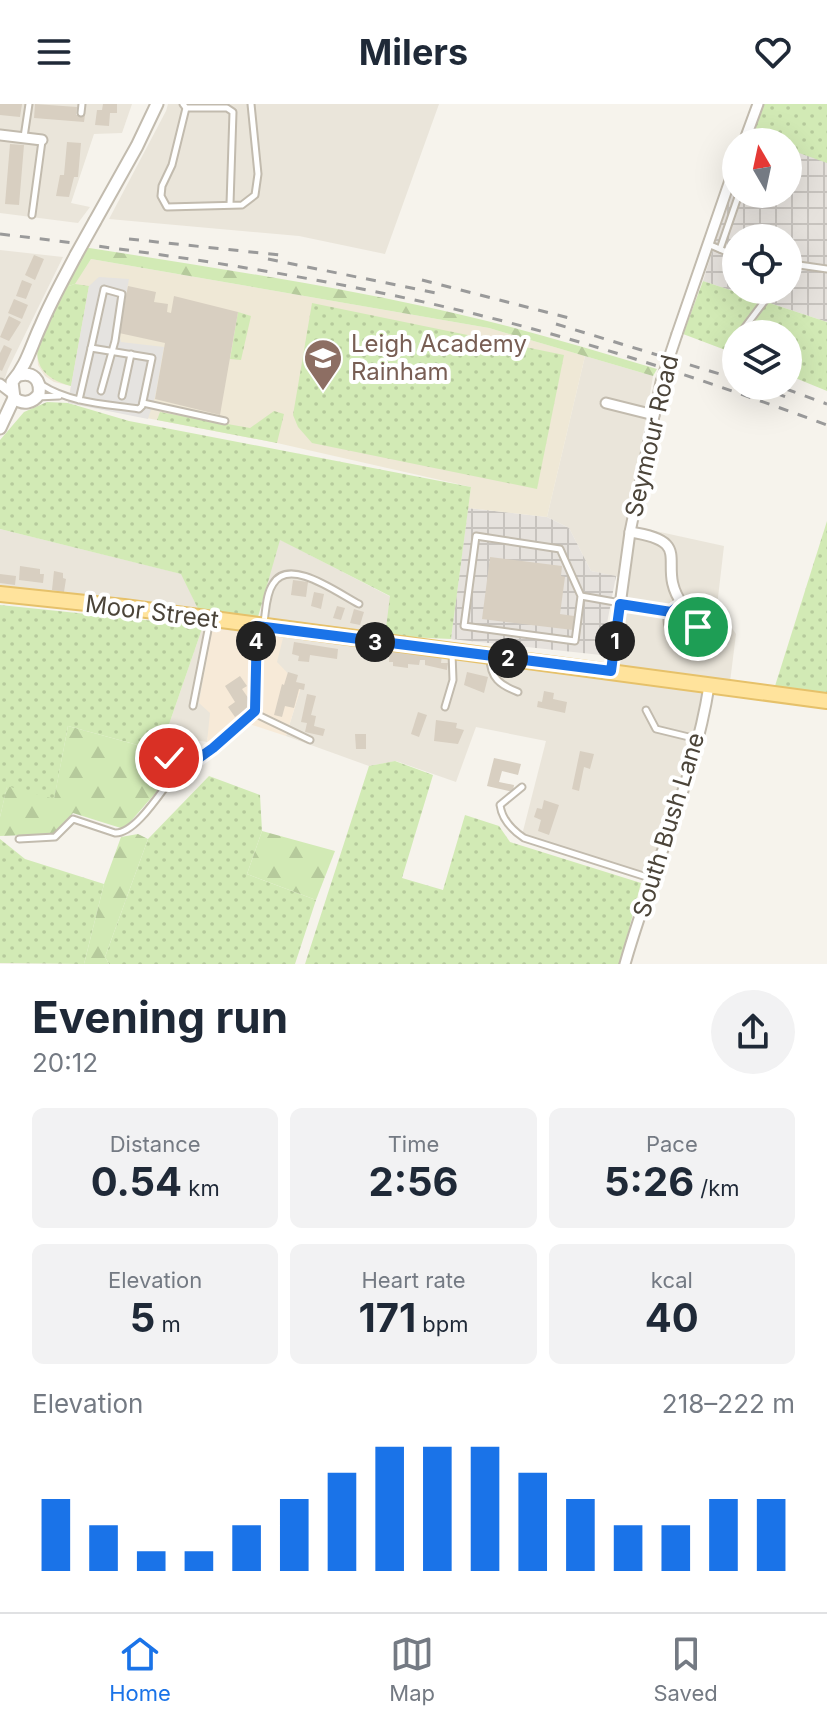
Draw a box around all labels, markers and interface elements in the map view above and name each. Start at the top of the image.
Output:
icon: menu [32,30,76,74]
text: Milers [359,30,468,74]
icon: heart [751,30,795,74]
north arrow [722,128,802,208]
map controls [722,128,802,400]
button: locate [722,224,802,304]
button: layers [722,320,802,400]
place label: Leigh Academy Rainham [351,329,527,386]
school or university icon: Leigh Academy Rainham [302,337,344,392]
street label: Seymour Road [619,352,684,520]
street label: Moor Street [84,589,220,634]
pin [664,593,732,661]
icon: arrive [676,605,720,649]
pin: 4 [236,621,276,661]
pin: 1 [595,621,635,661]
pin: 3 [355,622,395,662]
text: 4 [249,628,263,654]
text: 1 [610,628,620,654]
text: 3 [368,629,382,655]
pin: 2 [488,638,528,678]
text: 2 [501,645,515,671]
pin [135,724,203,792]
street label: South Bush Lane [627,729,710,921]
icon: check [147,736,191,780]
text: Evening run [32,990,288,1044]
button: share [711,990,795,1074]
text: 20:12 [32,1047,98,1078]
text: Distance [110,1131,201,1157]
text: Time [388,1131,439,1157]
text: Pace [646,1131,698,1157]
text: 0.54 [91,1157,182,1206]
text: 2:56 [368,1157,459,1206]
text: 5:26 [604,1157,694,1206]
text: km [182,1175,220,1201]
text: /km [694,1175,740,1201]
text: Elevation [108,1267,202,1293]
text: Heart rate [361,1267,466,1293]
text: kcal [651,1267,693,1293]
text: 5 [130,1293,155,1342]
text: 171 [358,1293,416,1342]
text: 40 [645,1293,699,1342]
text: m [155,1311,181,1337]
text: bpm [416,1311,469,1337]
text: Elevation [32,1388,143,1419]
text: 218–222 m [662,1388,795,1419]
tab: Home [109,1632,171,1706]
tab: Map [389,1632,435,1706]
tab: Saved [653,1632,718,1706]

